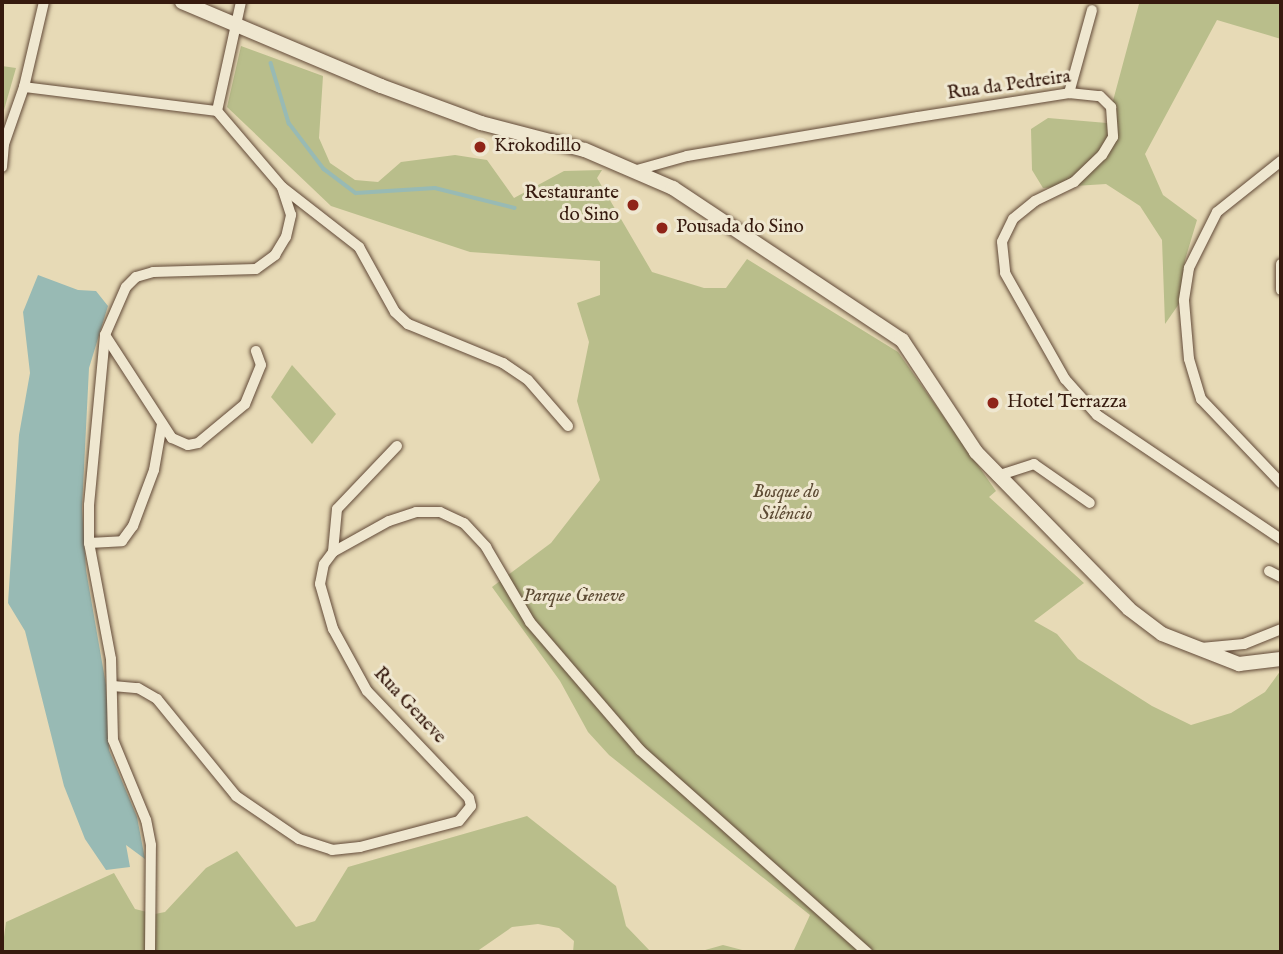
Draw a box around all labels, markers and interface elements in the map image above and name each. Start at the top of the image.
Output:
street label: Rua da Pedreira [946,66,1072,106]
place label: Krokodillo [494,136,581,158]
marker: Krokodillo [472,139,488,155]
place label: Restaurante do Sino [524,183,619,227]
marker: Restaurante do Sino [625,197,641,213]
place label: Pousada do Sino [676,217,804,239]
marker: Pousada do Sino [654,220,670,236]
place label: Hotel Terrazza [1007,392,1127,414]
marker: Hotel Terrazza [985,395,1001,411]
park label: Bosque do Silêncio [753,482,819,526]
park label: Parque Geneve [523,586,625,608]
street label: Rua Geneve [368,663,450,749]

